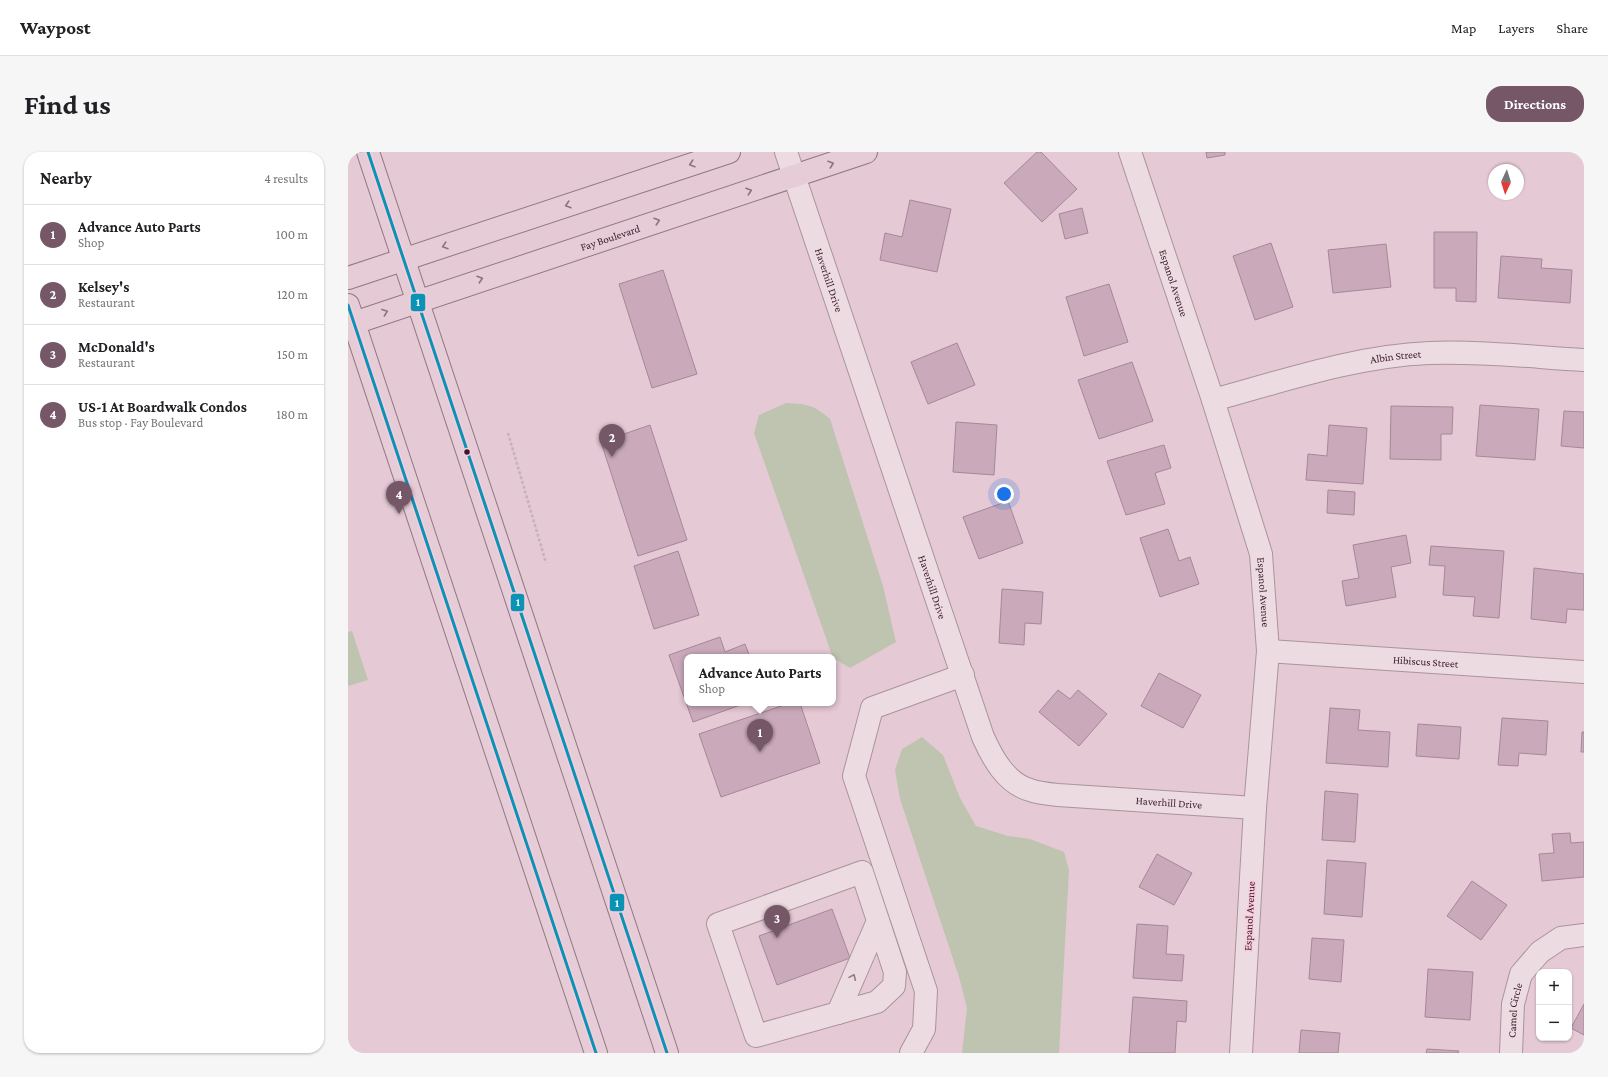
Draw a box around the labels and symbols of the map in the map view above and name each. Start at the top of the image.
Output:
one-way arrow [688,159,695,168]
one-way arrow [827,160,834,169]
north arrow [1488,164,1524,200]
one-way arrow [746,187,753,196]
one-way arrow [565,200,572,209]
one-way arrow [653,218,660,226]
street label: Fay Boulevard [579,222,642,253]
one-way arrow [441,241,448,250]
street label: Haverhill Drive [813,246,845,314]
street label: Espanol Avenue [1157,248,1191,318]
one-way arrow [477,276,484,284]
line badge: 1 [410,293,426,312]
text: 1 [416,296,420,308]
one-way arrow [382,308,389,316]
street label: Albin Street [1369,347,1422,366]
pin: 2 [599,424,625,457]
unlabelled marker [462,447,472,457]
pin: 4 [386,481,412,514]
your location [994,484,1014,504]
street label: Haverhill Drive [916,554,949,621]
street label: Espanol Avenue [1255,557,1272,628]
line badge: 1 [510,593,525,612]
text: 1 [516,596,520,608]
street label: Hibiscus Street [1393,653,1459,670]
pin: 1 [747,719,773,752]
street label: Haverhill Drive [1135,794,1203,811]
street label: Espanol Avenue [1241,881,1258,951]
line badge: 1 [609,893,625,912]
text: 1 [615,897,619,909]
pin: 3 [764,905,790,938]
one-way arrow [848,974,856,981]
street label: Camel Circle [1506,981,1524,1038]

